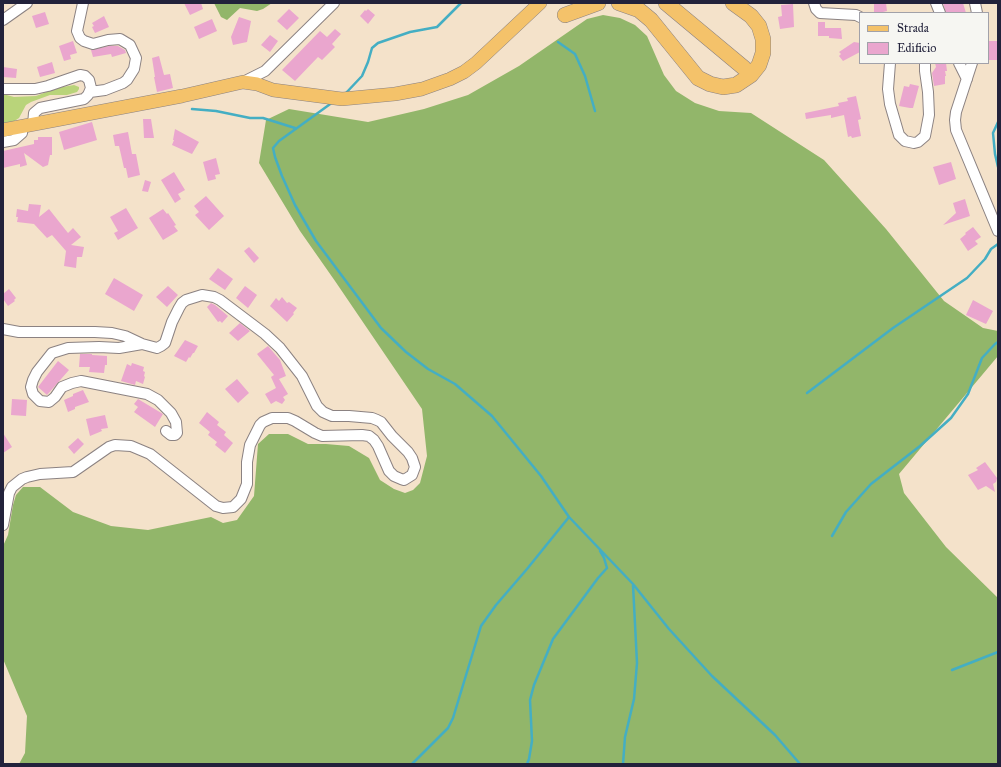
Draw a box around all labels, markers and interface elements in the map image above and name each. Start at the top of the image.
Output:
legend [859,12,989,64]
text: Strada [897,21,929,35]
text: Edificio [897,41,936,55]

